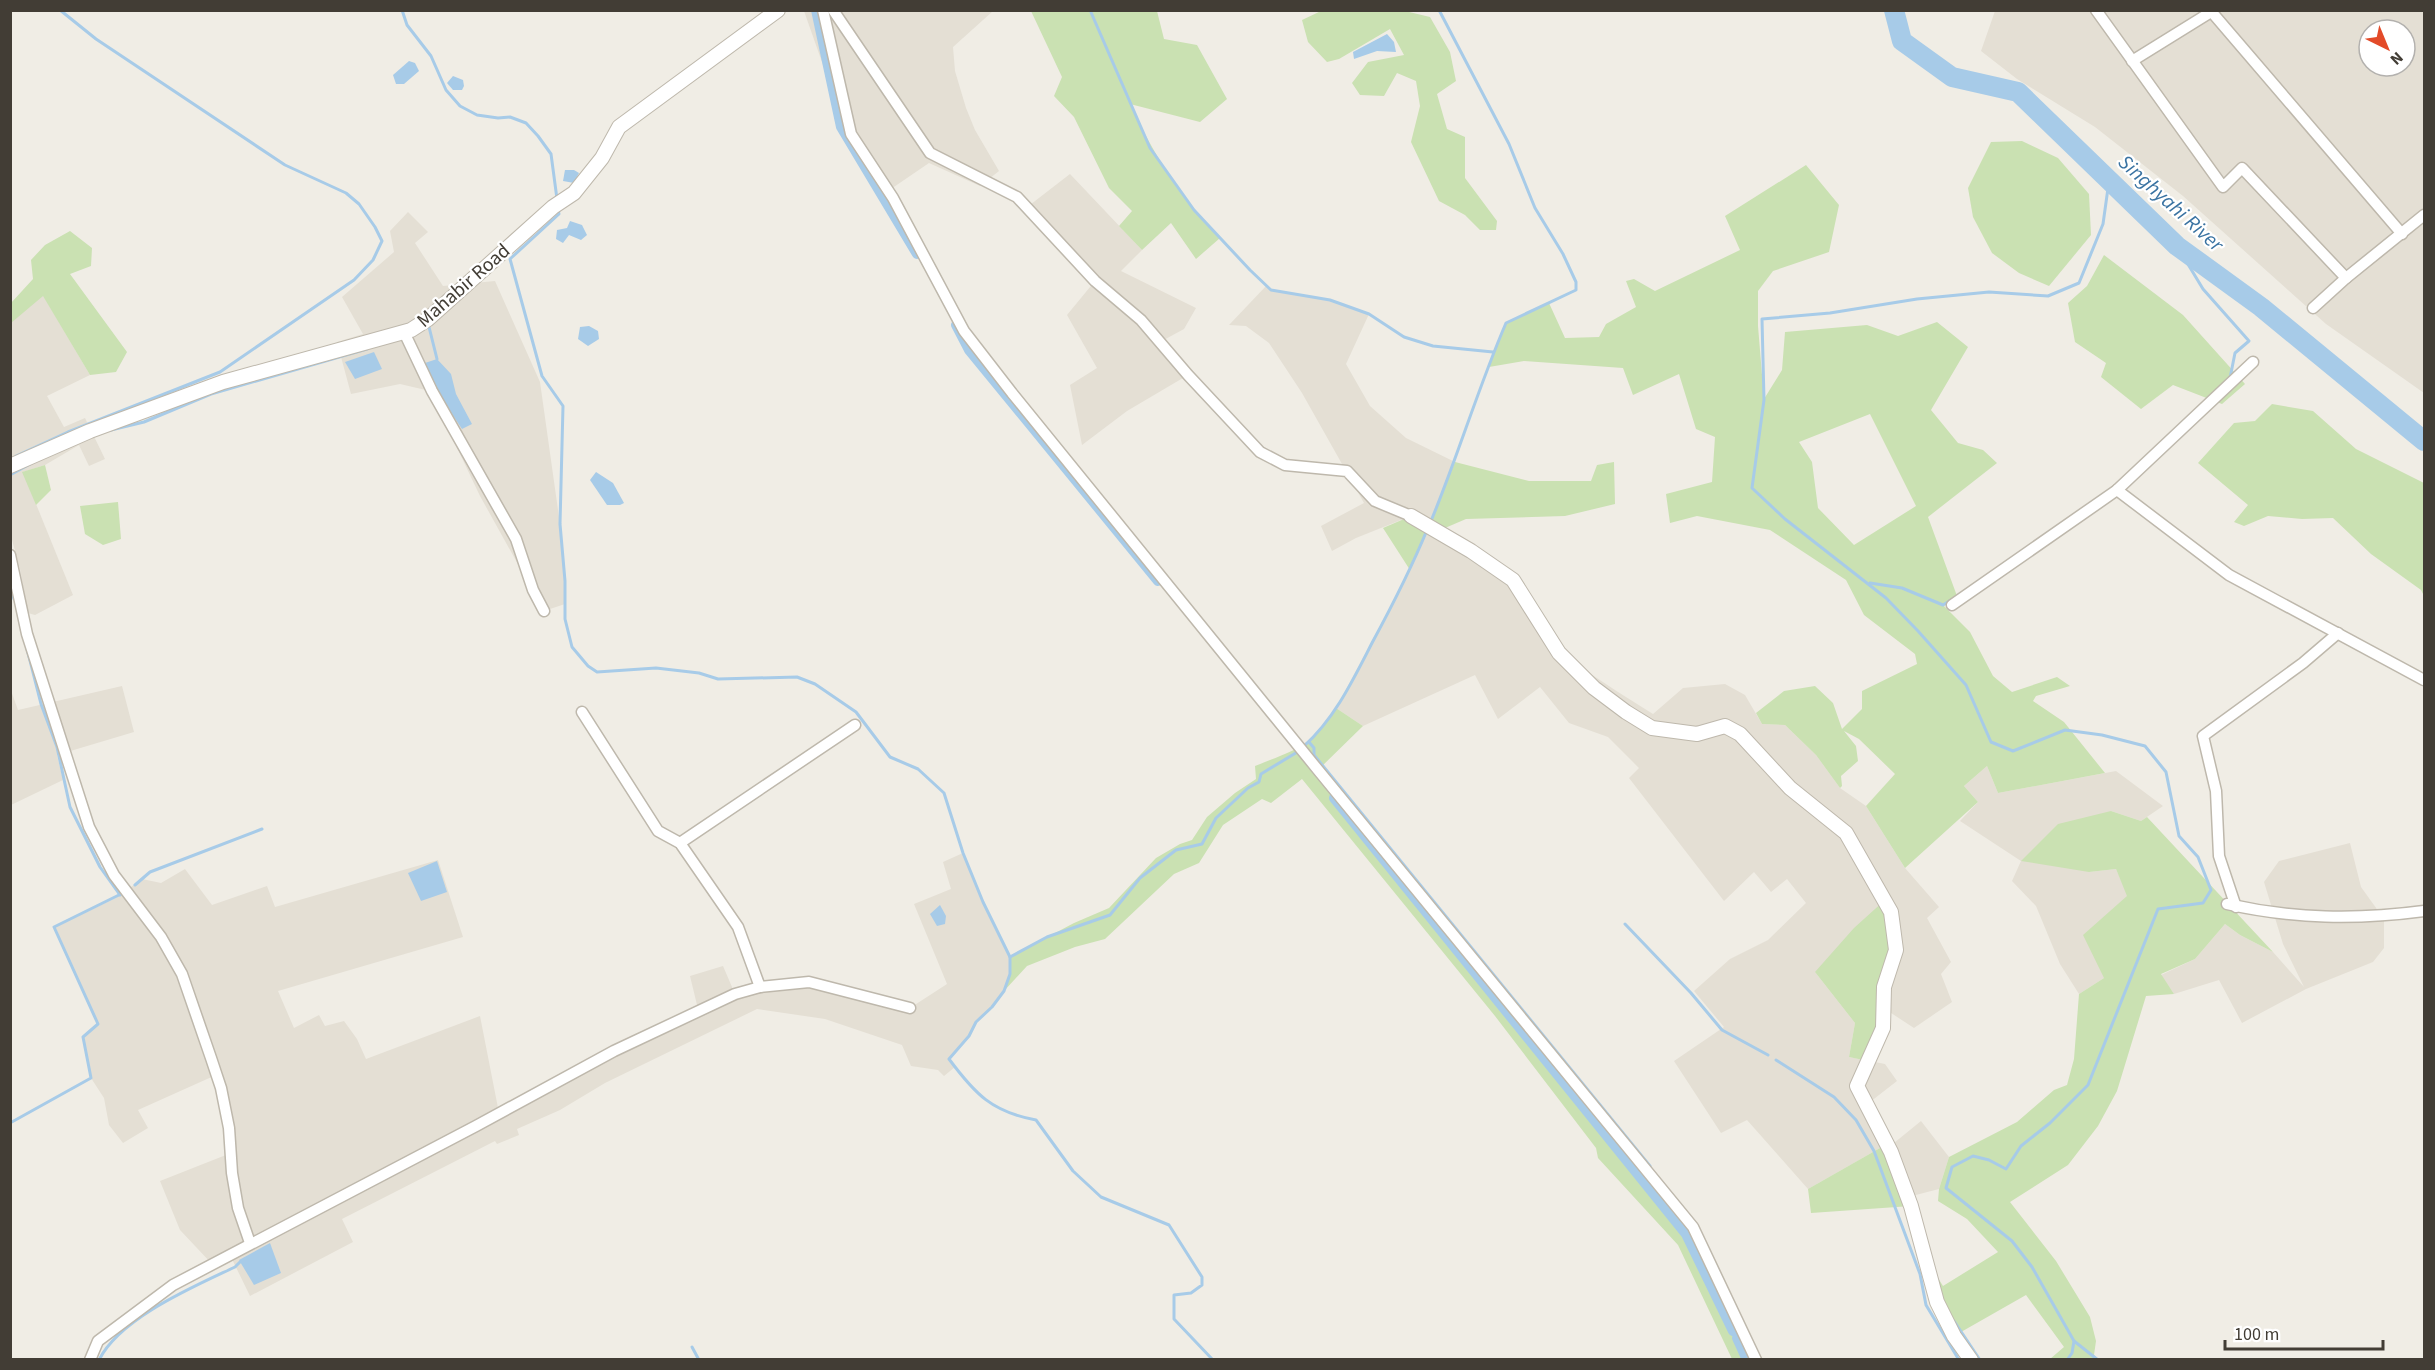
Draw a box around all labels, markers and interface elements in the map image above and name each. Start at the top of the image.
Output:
north arrow [2357,18,2417,78]
text: N [2385,47,2408,70]
water label: Singhyahi River [2112,147,2231,259]
street label: Mahabir Road [411,237,516,334]
scale bar [2225,1313,2382,1351]
text: 100 m [2234,1322,2279,1347]

